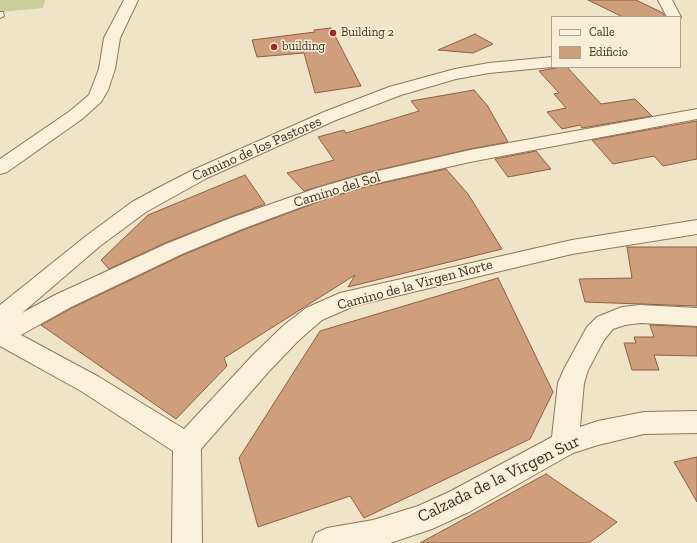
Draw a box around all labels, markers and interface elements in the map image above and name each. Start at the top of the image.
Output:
legend [551,16,681,68]
text: Calle [589,25,615,39]
place label: Building 2 [341,26,394,40]
marker: Building 2 [328,28,338,38]
place label: building [282,40,325,54]
marker: building [269,42,279,52]
text: Edificio [589,45,628,59]
street label: Camino de los Pastores [190,113,324,185]
street label: Camino del Sol [292,169,382,211]
street label: Camino de la Virgen Norte [335,256,495,314]
street label: Calzada de la Virgen Sur [414,431,584,527]

